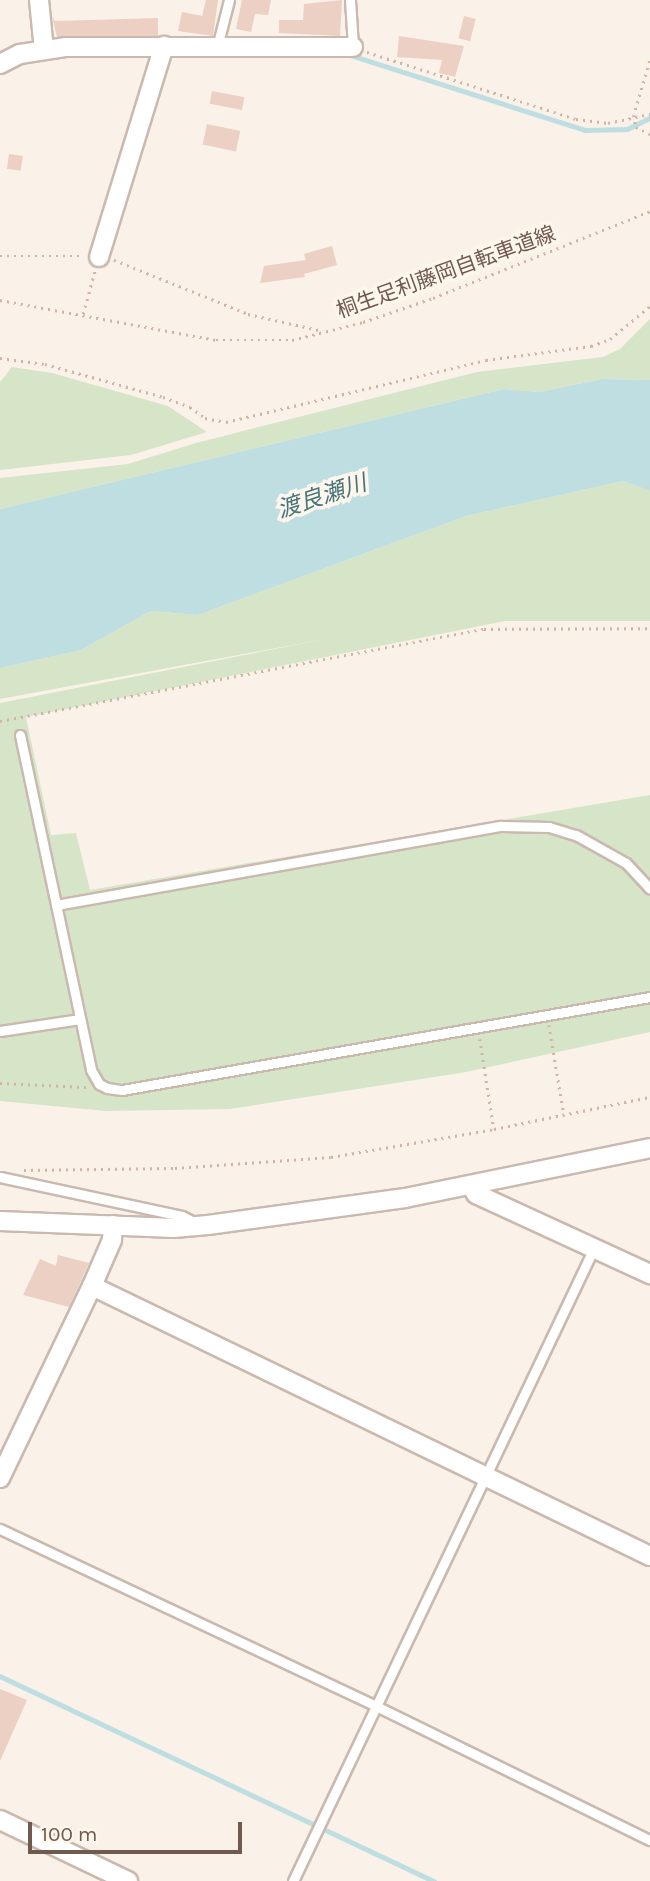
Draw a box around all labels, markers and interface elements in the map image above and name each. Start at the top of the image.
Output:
street label: 桐生足利藤岡自転車道線 [333,221,559,323]
water label: 渡良瀬川 [274,470,370,524]
scale bar [32,1808,245,1852]
text: 100 m [41,1822,98,1846]

